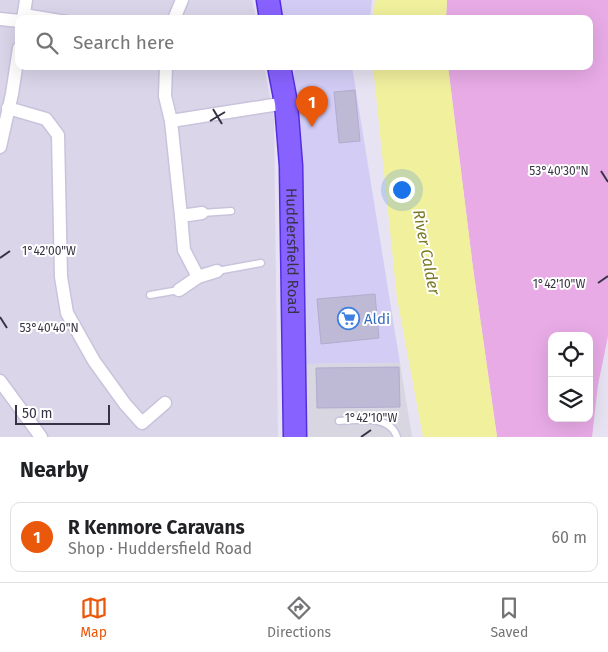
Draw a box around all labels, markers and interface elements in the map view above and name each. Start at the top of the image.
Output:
search box [15,15,593,70]
icon: search [33,29,61,57]
text: Search here [73,31,174,54]
pin: 1 [296,86,328,127]
text: 53°40'30"N [529,164,589,178]
your location [389,177,415,203]
street label: Huddersfield Road [282,188,302,314]
water label: River Calder [409,208,444,297]
text: 1°42'00"W [22,244,76,258]
text: 1°42'10"W [533,277,585,291]
supermarket icon: Aldi [336,307,360,331]
place label: Aldi [364,310,390,328]
text: 53°40'40"N [19,321,79,335]
map controls [548,332,593,422]
button: locate [548,332,593,377]
button: layers [548,377,593,422]
scale bar [15,402,110,425]
text: 50 m [22,405,53,422]
text: 1°42'10"W [345,411,397,425]
text: Nearby [20,457,88,483]
text: R Kenmore Caravans [68,516,245,539]
text: 1 [33,528,41,547]
text: 60 m [552,528,587,547]
text: Shop · Huddersfield Road [68,539,252,558]
tab: Map [80,594,108,641]
tab: Directions [267,594,331,641]
tab: Saved [490,594,528,641]

